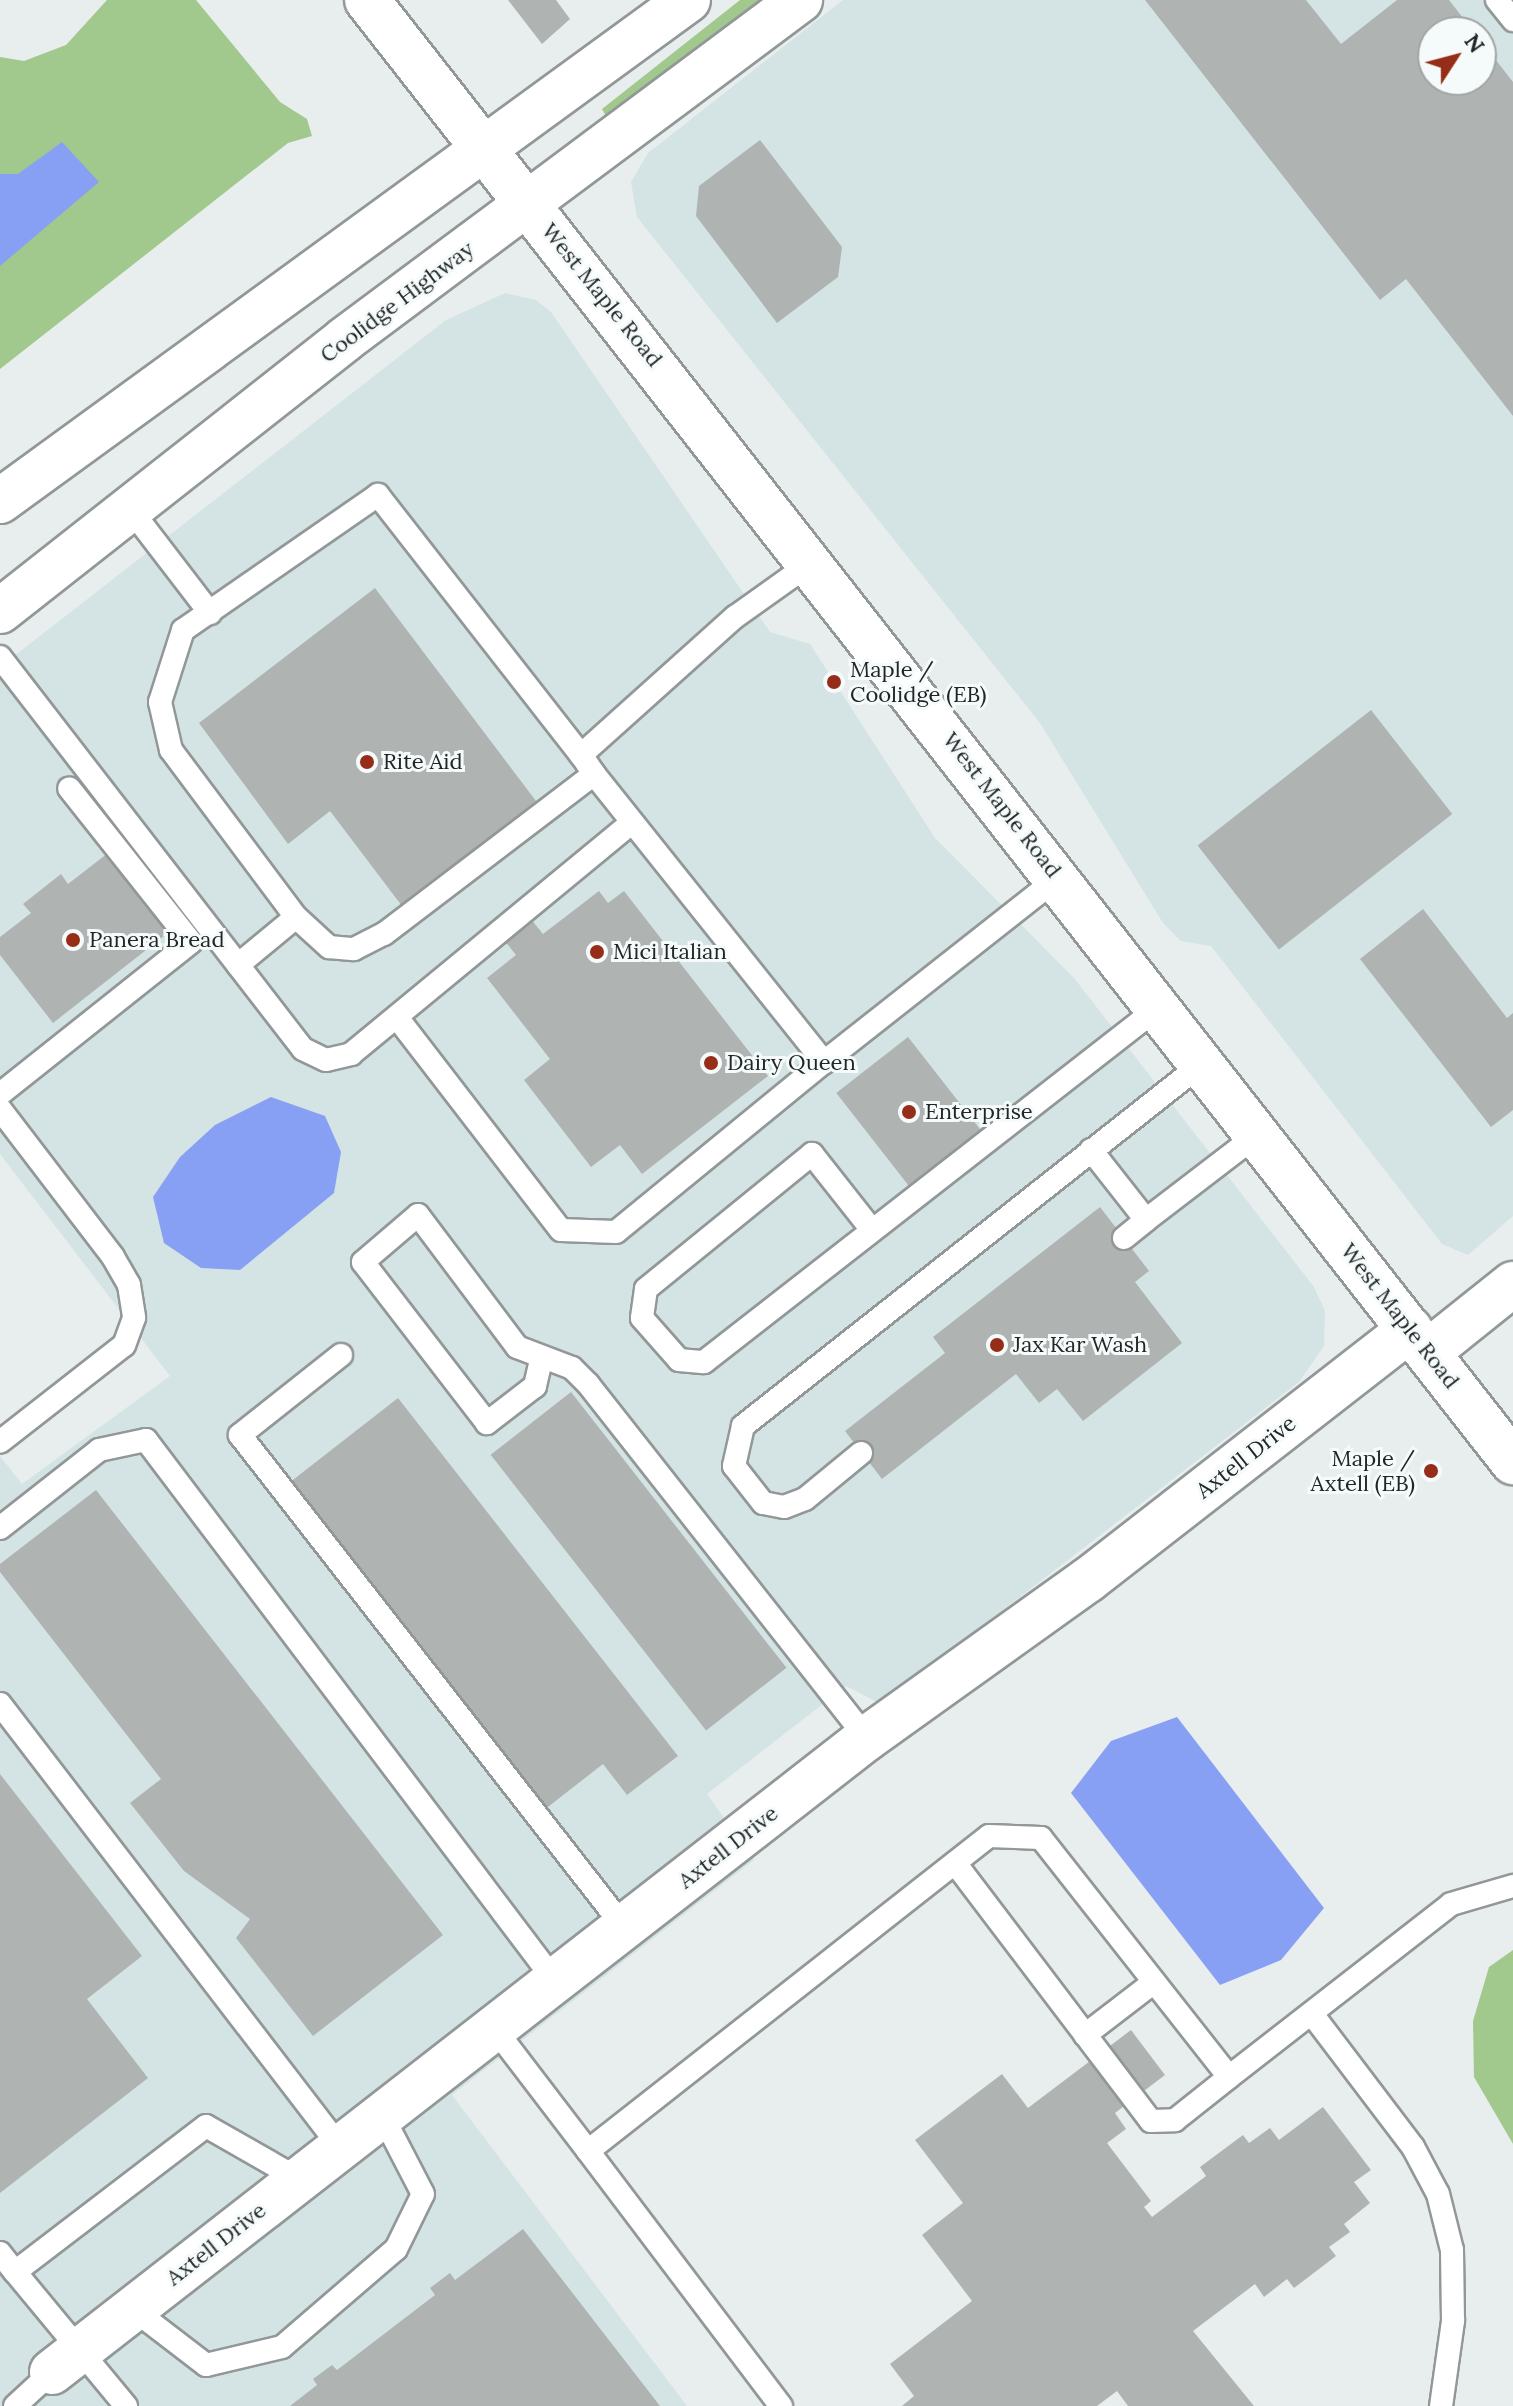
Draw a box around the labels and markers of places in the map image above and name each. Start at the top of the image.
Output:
place label: Maple / Coolidge (EB) [850,656,987,708]
marker: Maple / Coolidge (EB) [825,673,843,691]
place label: Rite Aid [383,749,463,775]
marker: Rite Aid [358,753,376,771]
place label: Panera Bread [89,927,225,953]
marker: Panera Bread [64,931,82,949]
place label: Mici Italian [613,939,727,965]
marker: Mici Italian [588,943,606,961]
place label: Dairy Queen [727,1050,856,1076]
marker: Dairy Queen [702,1054,720,1072]
place label: Enterprise [925,1099,1033,1125]
marker: Enterprise [900,1103,918,1121]
place label: Jax Kar Wash [1013,1332,1147,1358]
marker: Jax Kar Wash [988,1336,1006,1354]
place label: Maple / Axtell (EB) [1310,1445,1415,1496]
marker: Maple / Axtell (EB) [1422,1462,1440,1480]

